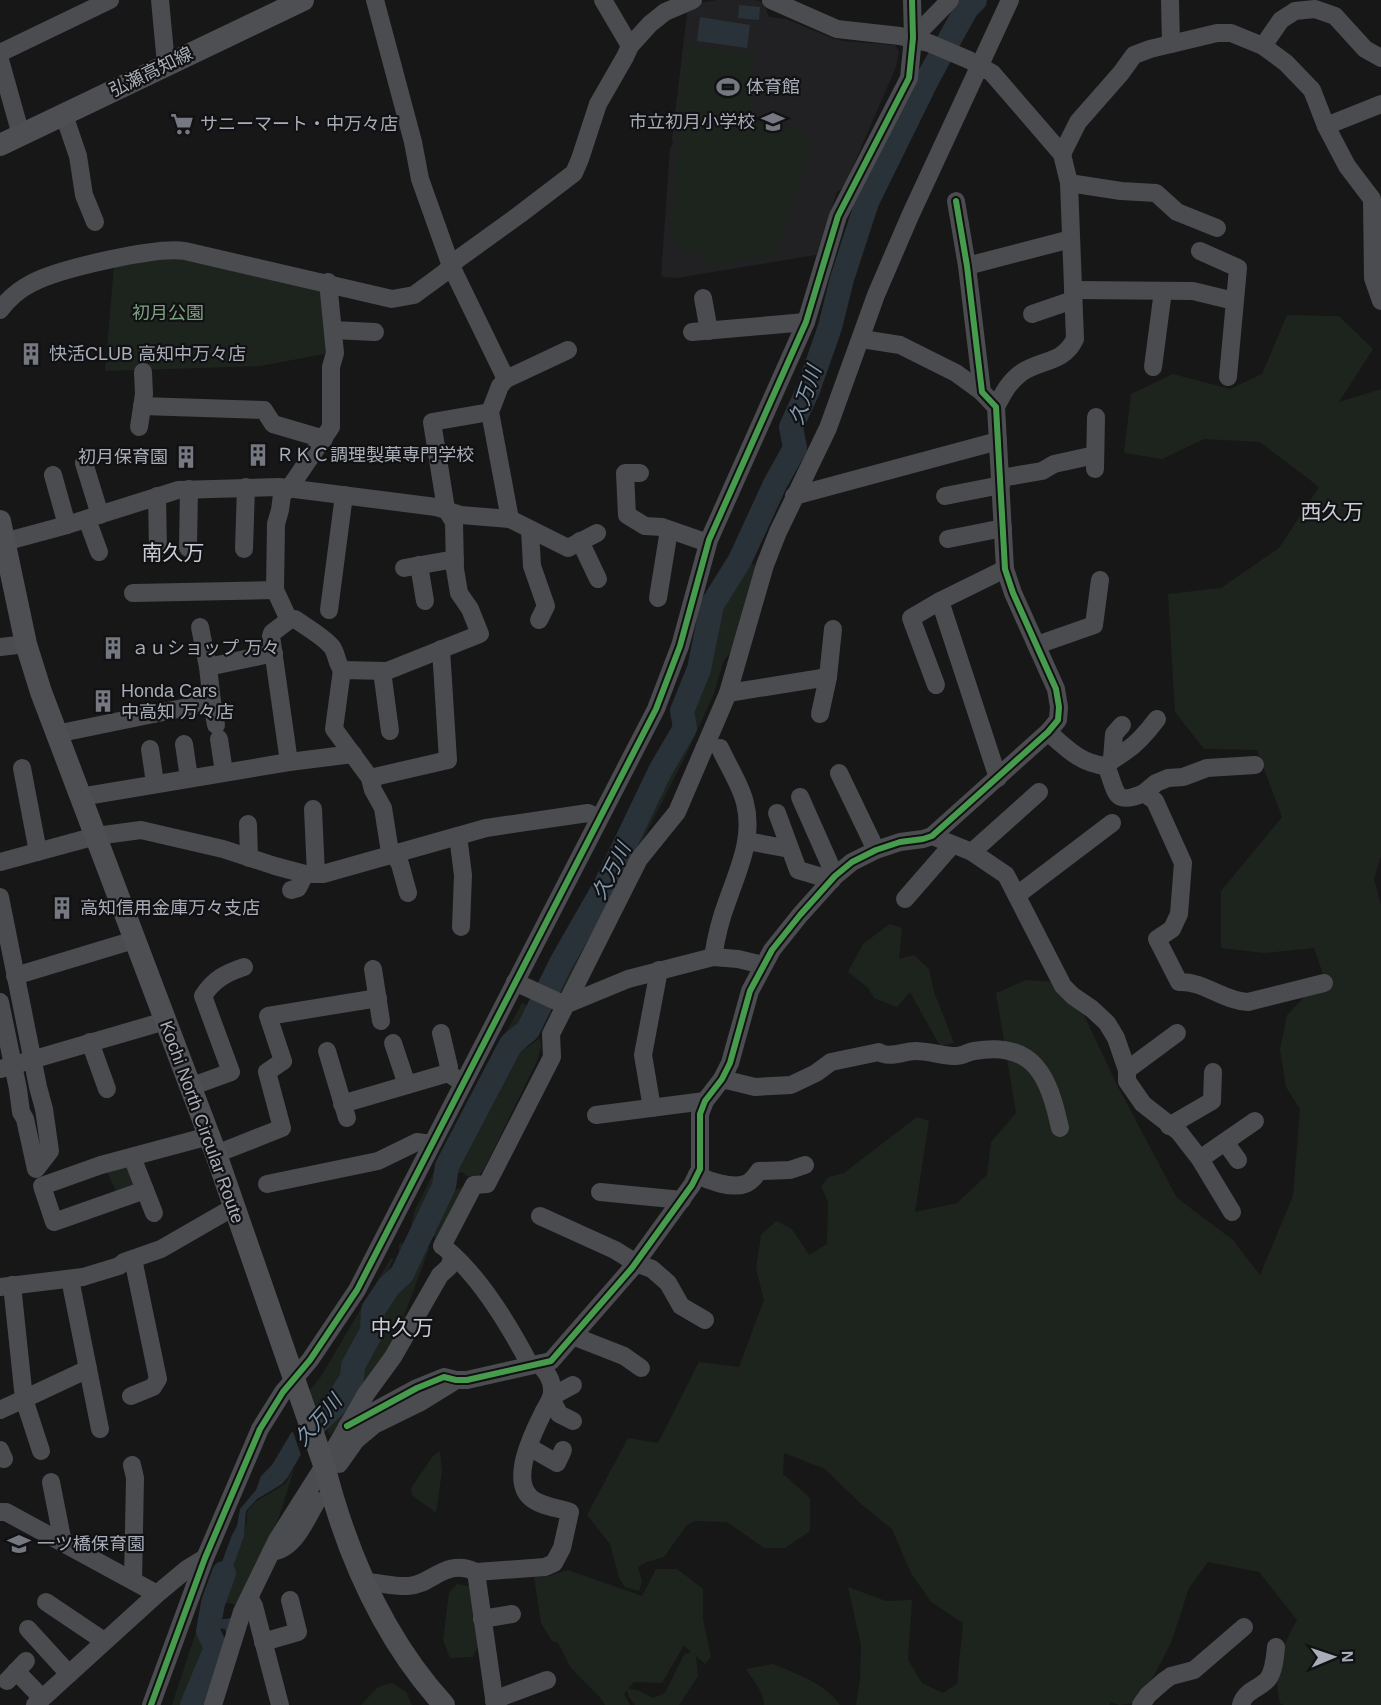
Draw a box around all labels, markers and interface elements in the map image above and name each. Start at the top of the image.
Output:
street label: 弘瀬高知線 [106,43,196,101]
sports icon: 体育館 [715,74,741,100]
place label: 体育館 [746,77,800,97]
school or university icon: 市立初月小学校 [760,109,786,135]
supermarket icon: サニーマート・中万々店 [169,111,195,137]
place label: 市立初月小学校 [629,112,755,132]
place label: サニーマート・中万々店 [200,114,398,134]
park label: 初月公園 [132,303,204,323]
building icon: 快活CLUB 高知中万々店 [18,341,44,367]
place label: 快活CLUB 高知中万々店 [49,344,246,364]
water label: 久万川 [785,361,826,427]
building icon: ＲＫＣ調理製菓専門学校 [245,442,271,468]
building icon: 初月保育園 [173,444,199,470]
place label: ＲＫＣ調理製菓専門学校 [276,445,474,465]
place label: 初月保育園 [78,447,168,467]
district label: 西久万 [1301,500,1364,523]
district label: 南久万 [142,541,205,564]
building icon: ａｕショップ 万々 [100,635,126,661]
place label: ａｕショップ 万々 [131,638,280,658]
place label: Honda Cars 中高知 万々店 [121,681,234,722]
building icon: Honda Cars 中高知 万々店 [90,688,116,714]
water label: 久万川 [588,837,635,903]
building icon: 高知信用金庫万々支店 [49,895,75,921]
place label: 高知信用金庫万々支店 [80,898,260,918]
street label: Kochi North Circular Route [156,1018,248,1226]
district label: 中久万 [371,1316,434,1339]
water label: 久万川 [290,1389,347,1450]
school or university icon: 一ツ橋保育園 [6,1531,32,1557]
place label: 一ツ橋保育園 [37,1534,145,1554]
north arrow [1303,1627,1363,1687]
text: N [1339,1650,1356,1663]

